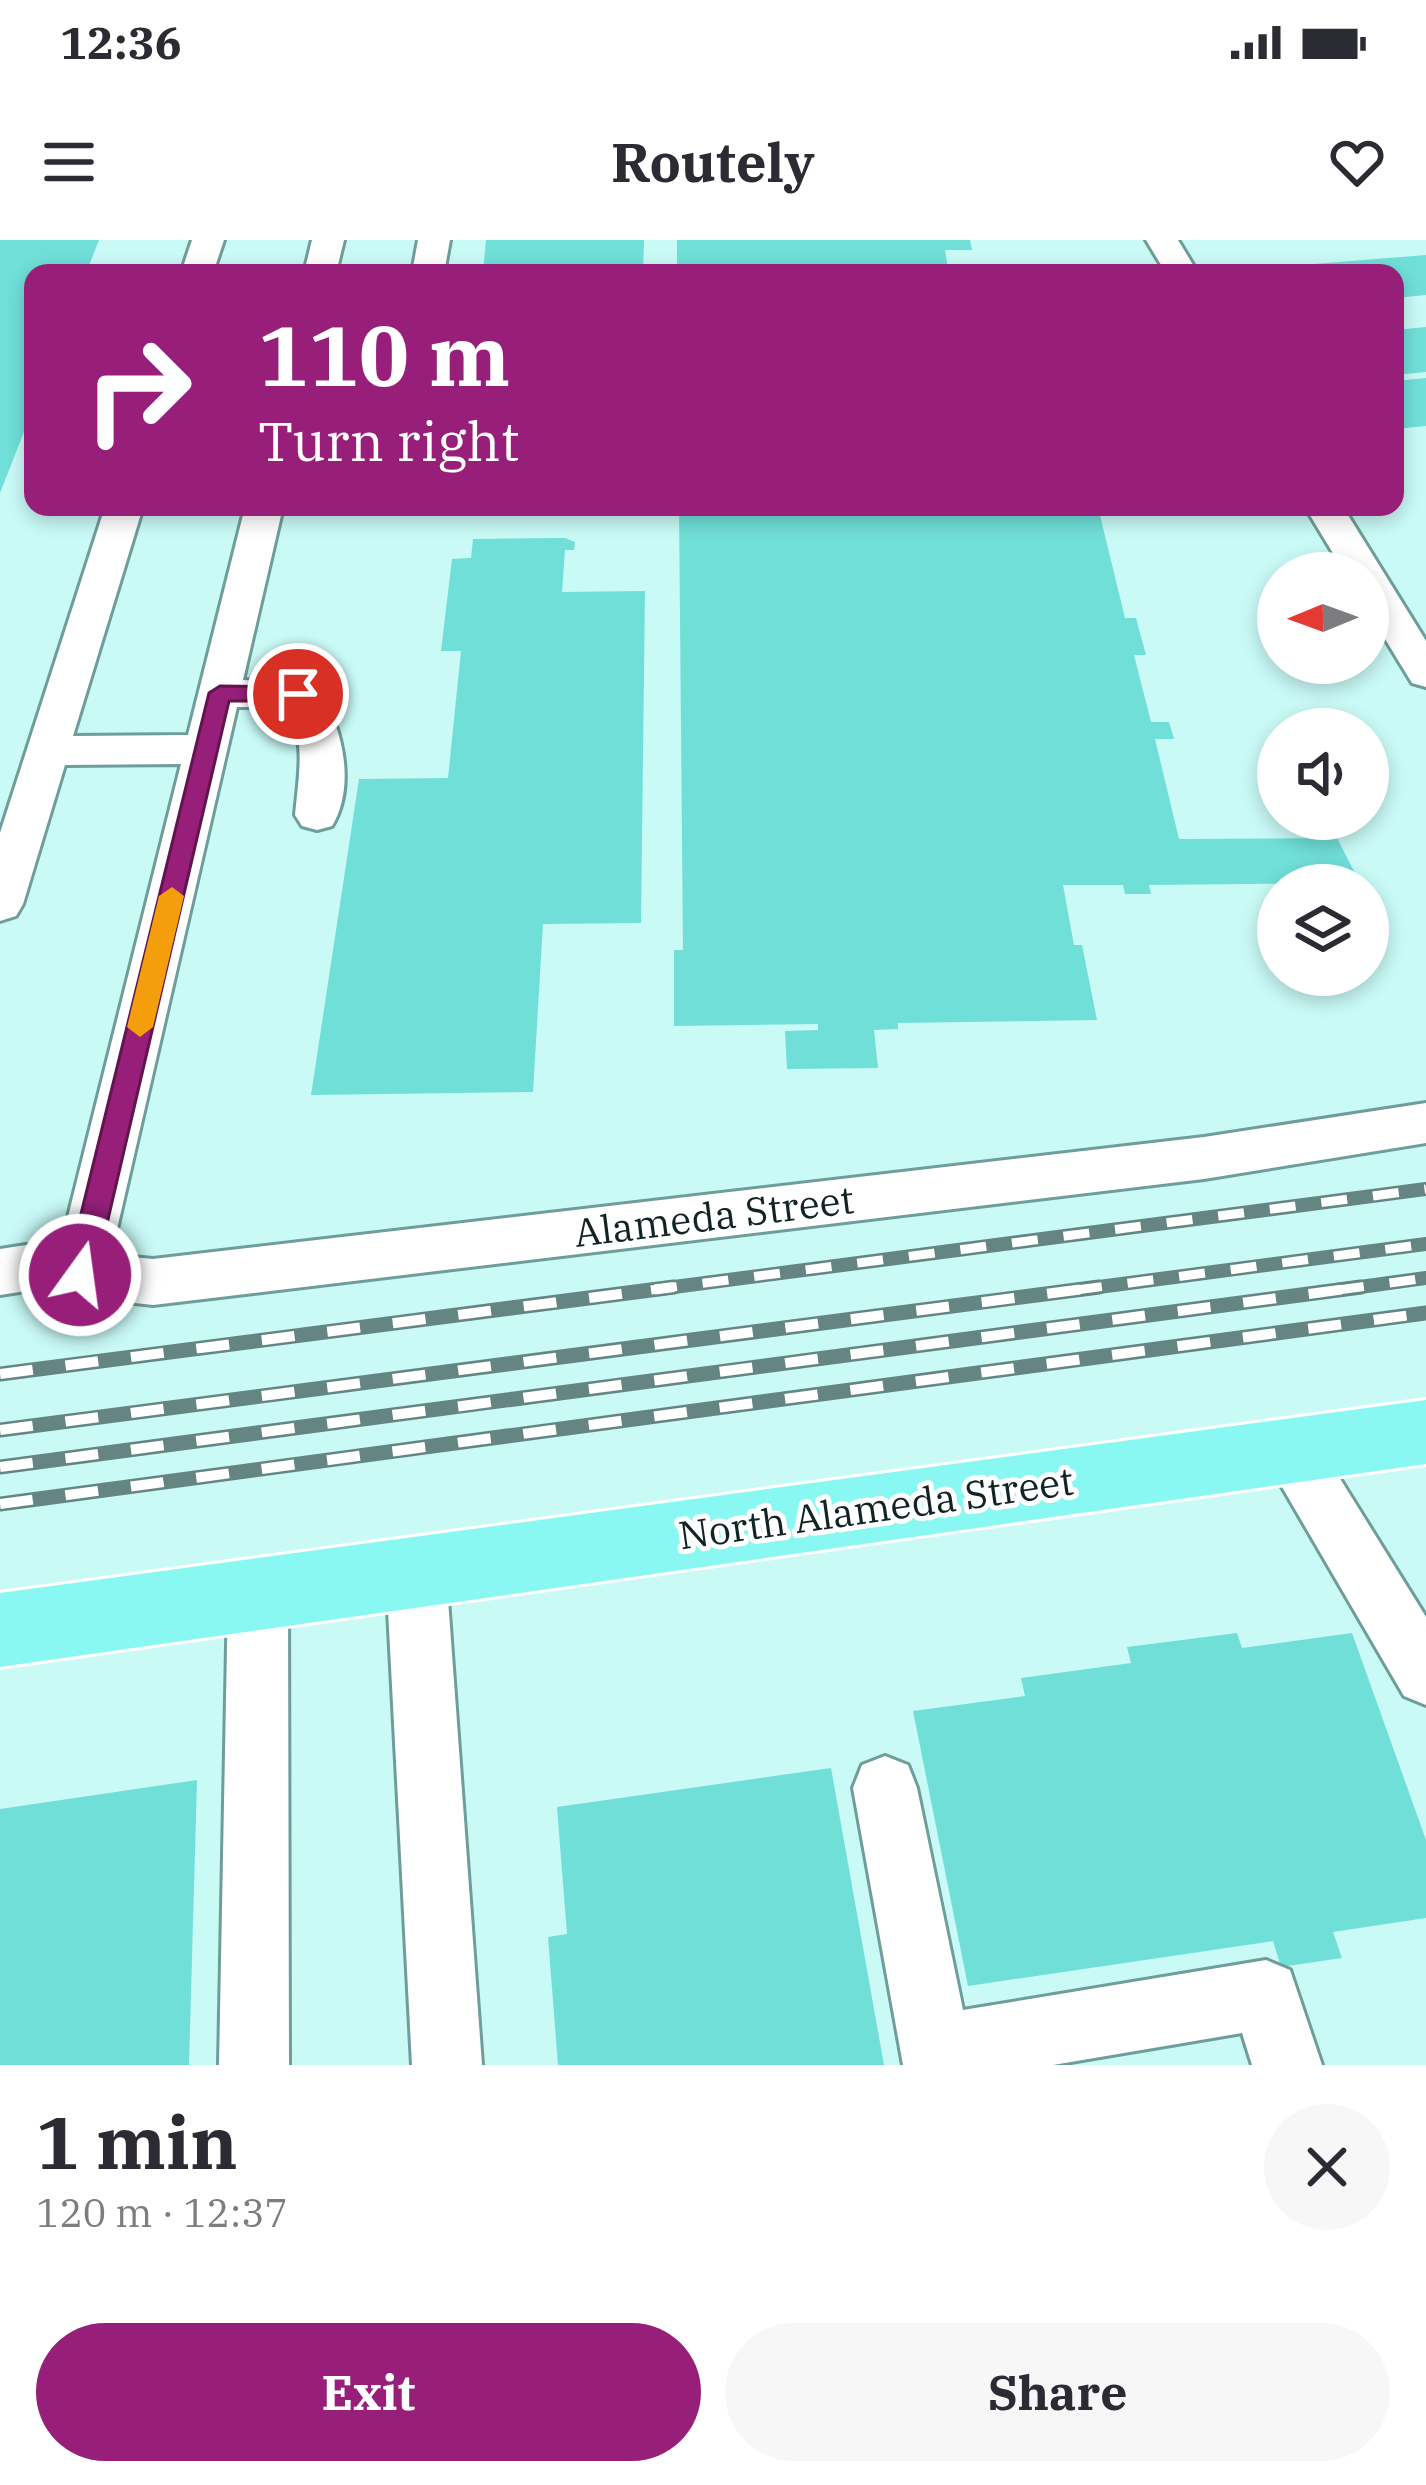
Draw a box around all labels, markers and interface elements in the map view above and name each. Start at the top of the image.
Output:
text: 12:36 [60,13,182,71]
text: Routely [611,127,815,197]
icon: menu [36,129,102,195]
icon: heart [1324,129,1390,195]
text: 110 m [258,300,510,409]
icon: right [60,312,216,468]
text: Turn right [258,406,520,476]
north arrow [1257,552,1389,684]
map controls [1257,552,1389,996]
pin [247,643,349,745]
icon: arrive [265,661,331,727]
button: sound [1257,708,1389,840]
button: layers [1257,864,1389,996]
street label: Alameda Street [571,1173,857,1258]
position arrow [17.0,1212,143.0,1338]
street label: North Alameda Street [675,1455,1077,1560]
text: 1 min [36,2095,238,2189]
button: close [1264,2104,1390,2230]
text: 120 m · 12:37 [36,2187,288,2238]
button: Exit [36,2323,701,2461]
button: Share [725,2323,1390,2461]

